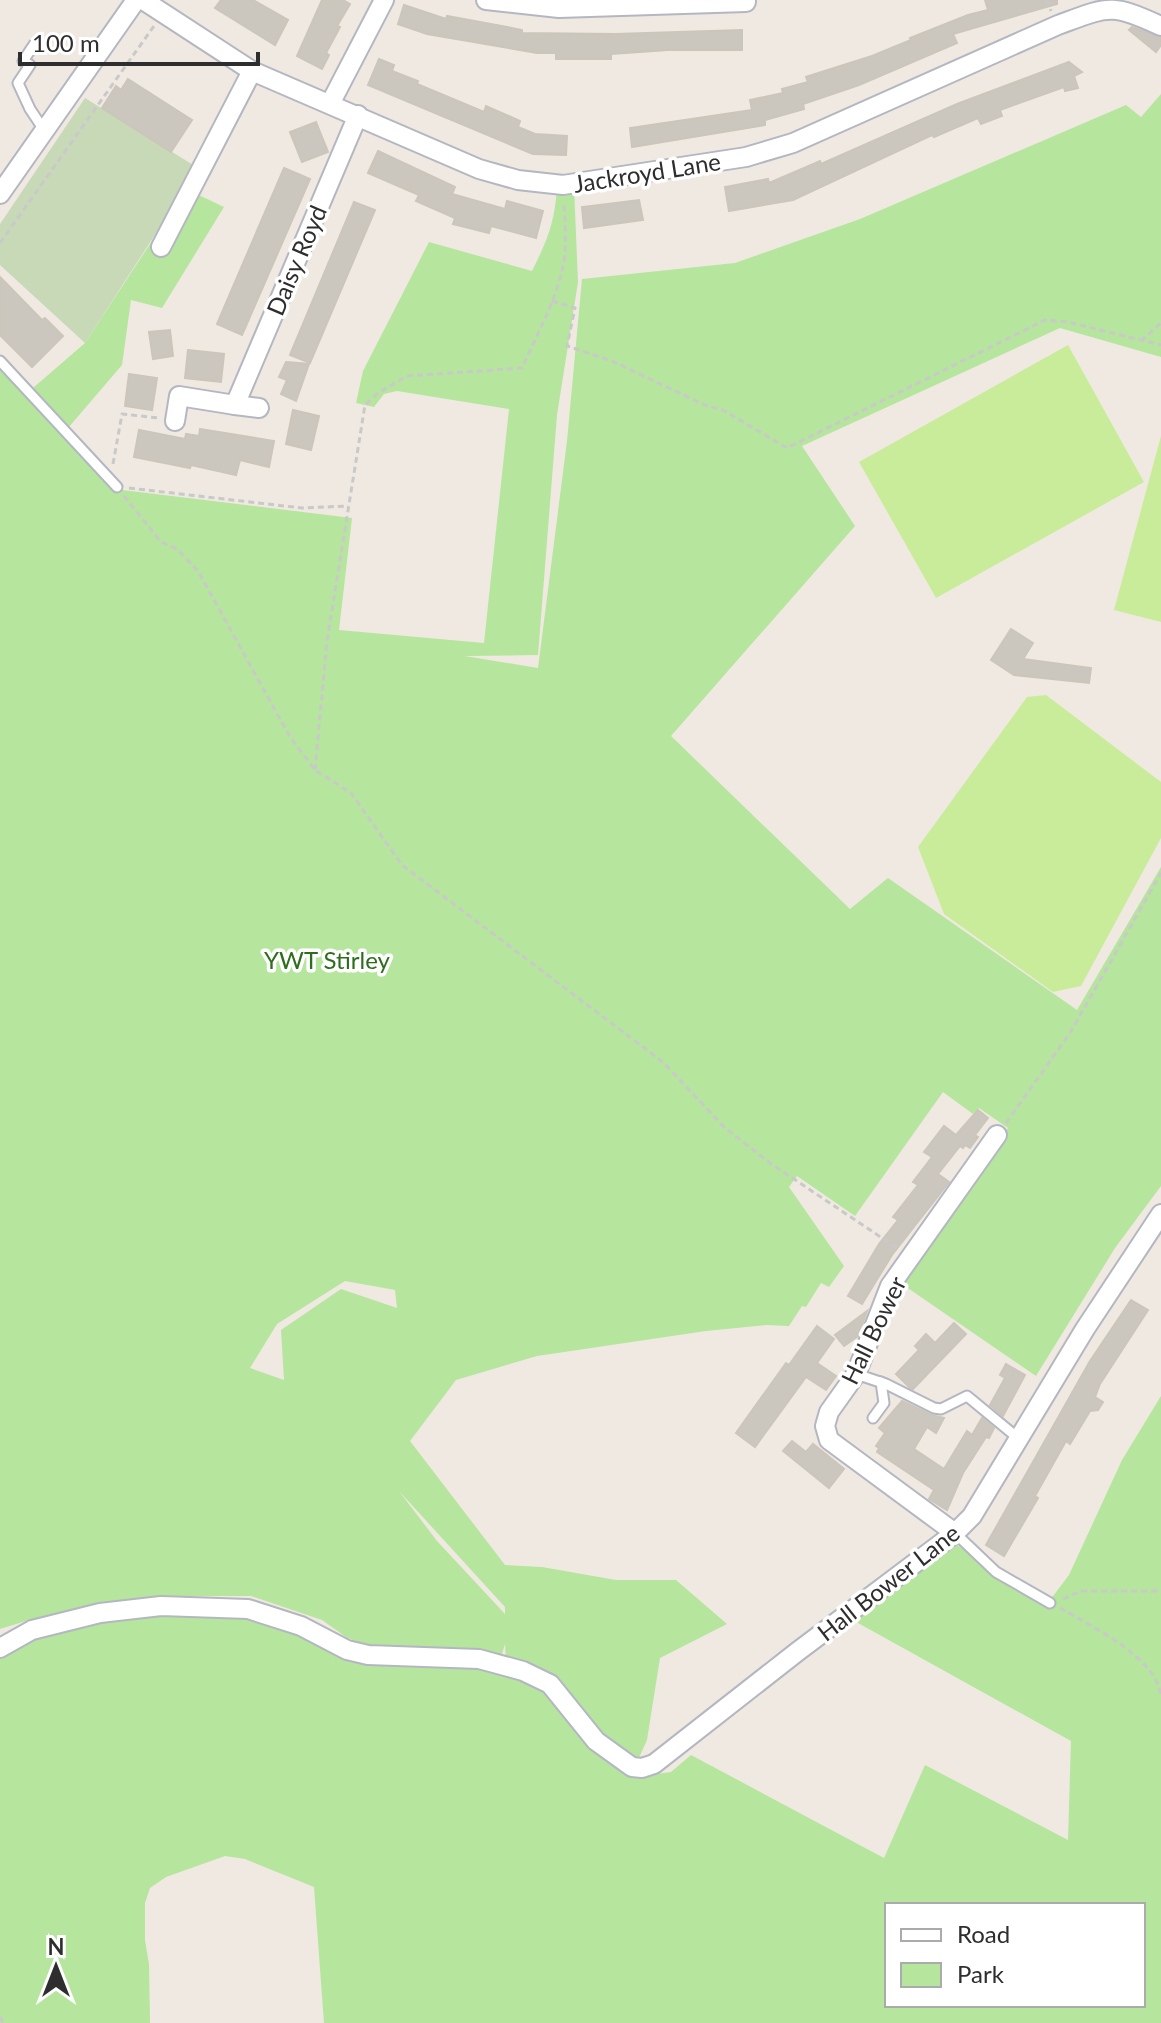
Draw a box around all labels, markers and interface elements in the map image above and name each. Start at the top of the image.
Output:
scale bar [20,16,258,66]
text: 100 m [32,28,100,57]
street label: Jackroyd Lane [571,146,723,198]
street label: Daisy Royd [260,201,332,319]
park label: YWT Stirley [264,945,391,974]
street label: Hall Bower [834,1271,912,1389]
street label: Hall Bower Lane [811,1518,965,1646]
legend [885,1903,1145,2007]
text: Road [957,1919,1010,1948]
north arrow [16,1927,96,2007]
text: N [48,1933,64,1960]
text: Park [957,1959,1005,1988]

